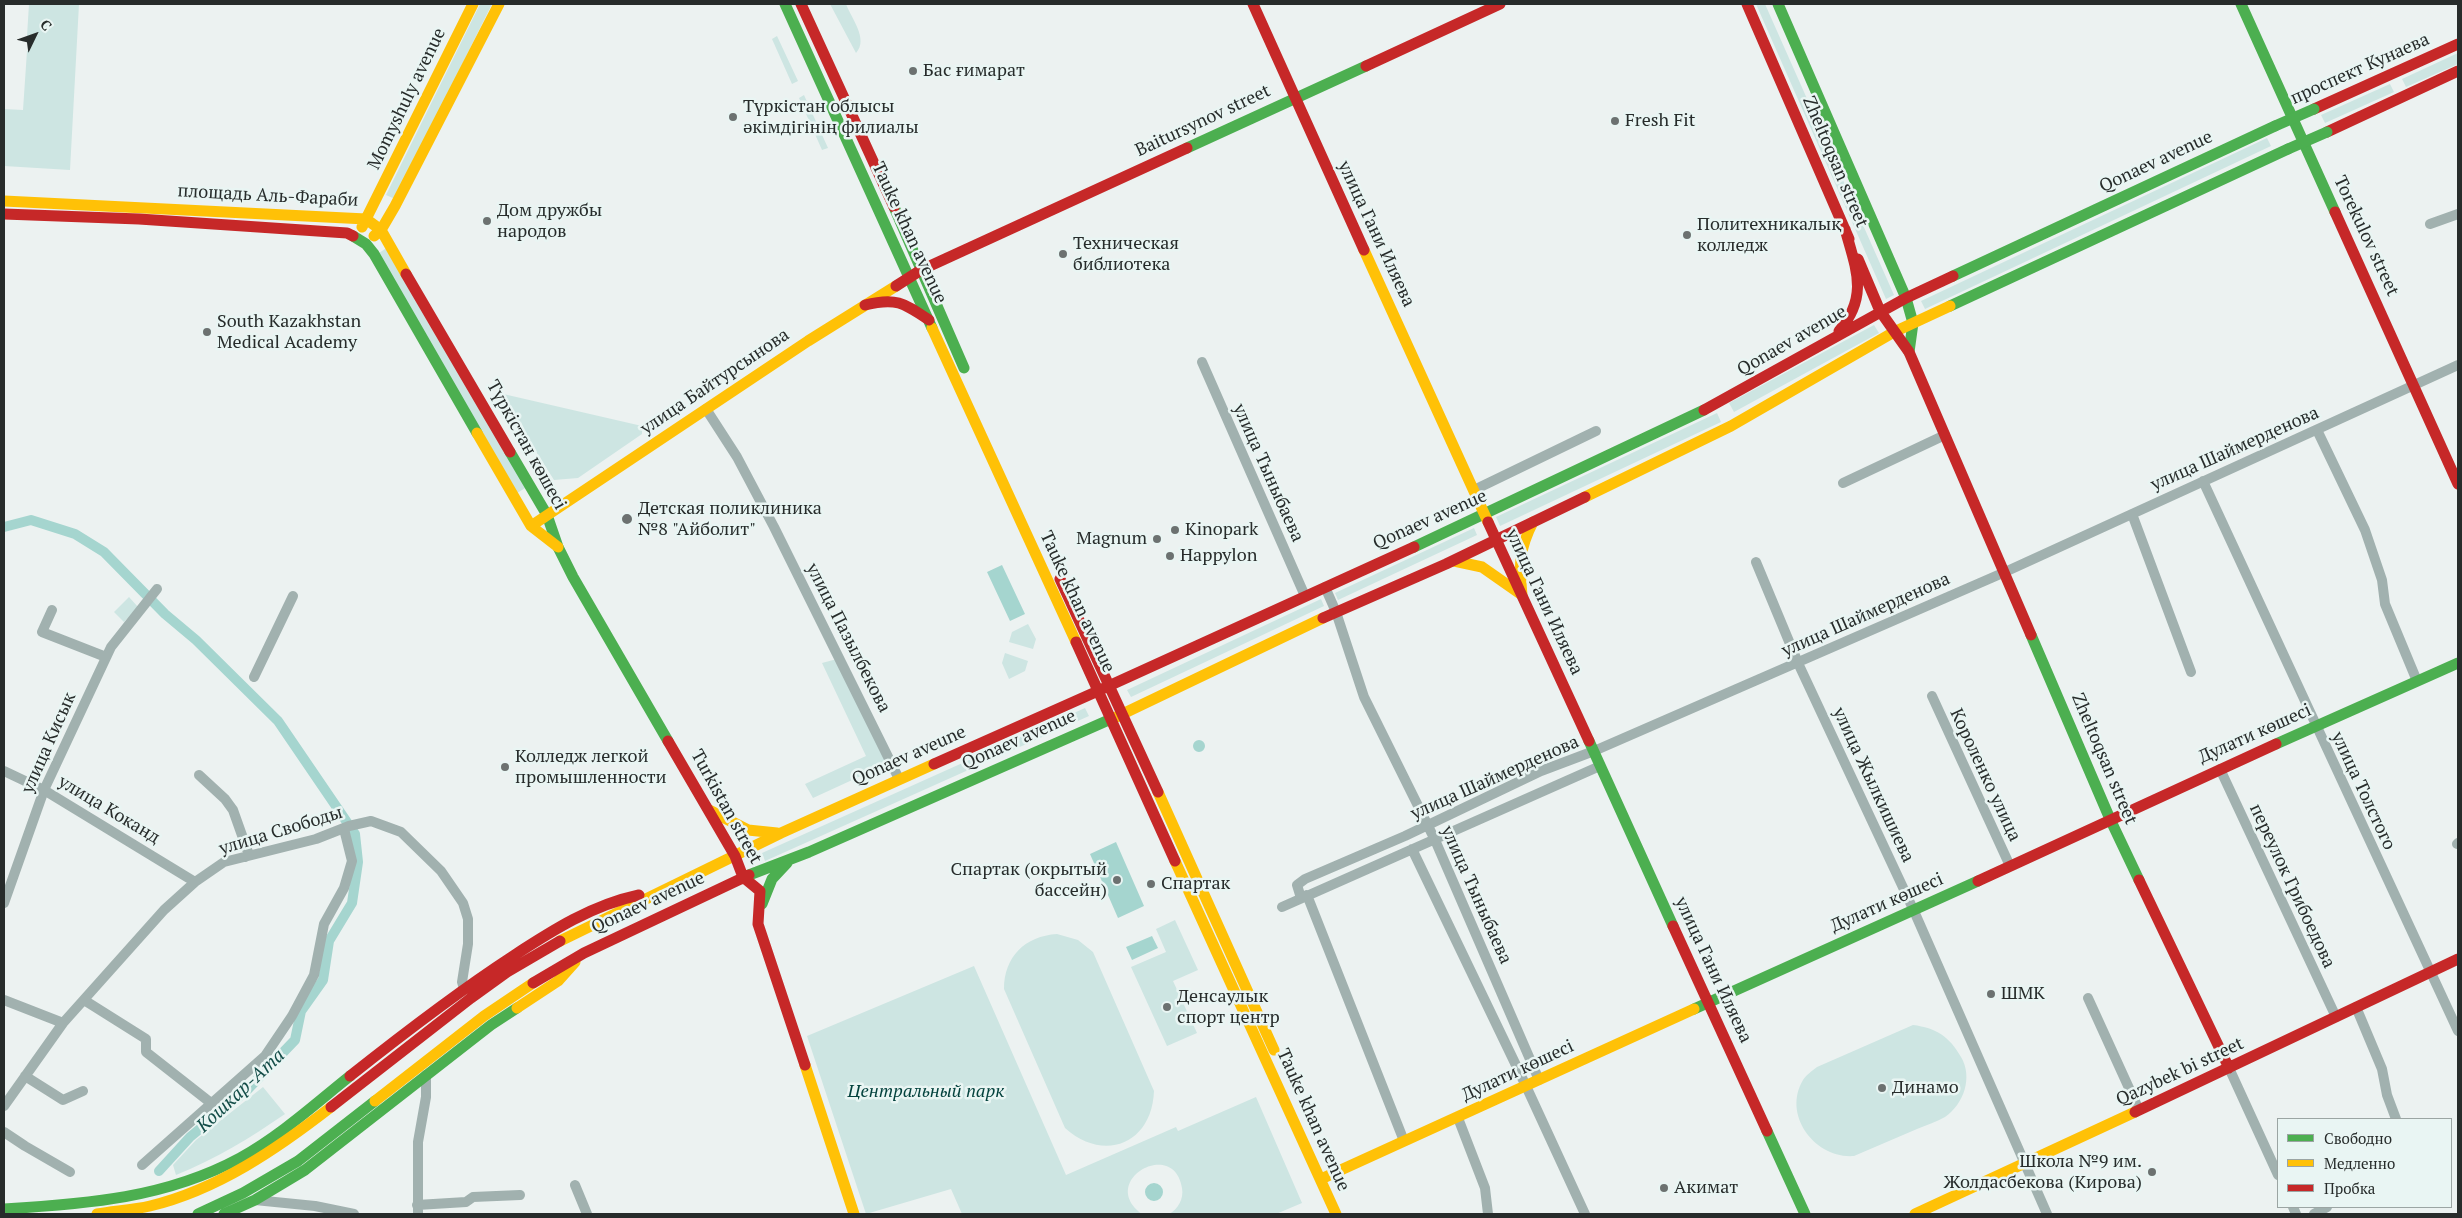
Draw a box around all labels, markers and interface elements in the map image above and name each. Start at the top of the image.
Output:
north arrow [10,10,60,60]
text: С [36,15,57,34]
street label: Momyshuly avenue [363,25,451,173]
street label: проспект Кунаева [2287,29,2433,109]
place label: Бас ғимарат [923,60,1025,82]
marker: Бас ғимарат [907,65,919,77]
street label: Baitursynov street [1132,80,1274,162]
street label: Zheltoqsan street [1798,93,1872,231]
place label: Түркістан облысы әкімдігінің филиалы [743,96,919,138]
place label: Fresh Fit [1625,110,1695,132]
marker: Түркістан облысы әкімдігінің филиалы [727,111,739,123]
marker: Fresh Fit [1609,115,1621,127]
street label: Qonaev avenue [2096,126,2216,198]
street label: улица Гани Иляева [1333,158,1419,310]
street label: Tauke khan avenue [867,159,951,307]
street label: Torekulov street [2329,172,2403,300]
street label: площадь Аль-Фараби [177,180,359,212]
place label: Дом дружбы народов [497,200,602,242]
place label: Политехникалық колледж [1697,214,1841,256]
marker: Дом дружбы народов [481,215,493,227]
marker: Политехникалық колледж [1681,229,1693,241]
place label: Техническая библиотека [1073,233,1179,276]
marker: Техническая библиотека [1057,248,1069,260]
street label: Qonaev avenue [1734,301,1850,381]
place label: South Kazakhstan Medical Academy [217,311,361,354]
street label: улица Байтурсынова [637,324,793,440]
marker: South Kazakhstan Medical Academy [201,326,213,338]
street label: Түркістан көшесі [482,377,570,513]
street label: улица Тыныбаева [1228,401,1308,545]
street label: улица Шаймерденова [2148,402,2322,496]
street label: Qonaev avenue [1370,485,1490,555]
place label: Детская поликлиника №8 "Айболит" [638,498,822,540]
marker: Детская поликлиника №8 "Айболит" [620,512,634,526]
place label: Kinopark [1185,519,1258,541]
marker: Kinopark [1169,524,1181,536]
street label: улица Гани Иляева [1501,526,1587,678]
street label: Tauke khan avenue [1035,528,1119,676]
place label: Magnum [1076,528,1147,550]
marker: Magnum [1151,533,1163,545]
place label: Happylon [1180,545,1257,567]
marker: Happylon [1164,550,1176,562]
street label: улица Пазылбекова [801,560,895,716]
street label: улица Шаймерденова [1779,568,1953,662]
street label: улица Кисык [17,689,81,797]
street label: Zheltoqsan street [2067,690,2141,828]
street label: Дулати көшесі [2195,700,2315,768]
street label: улица Жылкишиева [1828,704,1918,866]
street label: Qonaev avenue [959,705,1079,775]
street label: Короленко улица [1945,705,2025,845]
street label: Qonaev aveune [849,721,969,791]
street label: улица Толстого [2326,728,2400,854]
street label: улица Шаймерденова [1408,731,1582,825]
place label: Колледж легкой промышленности [515,746,667,789]
street label: Turkistan street [686,746,766,868]
marker: Колледж легкой промышленности [499,761,511,773]
street label: улица Коканд [54,771,164,849]
street label: переулок Грибоедова [2244,800,2340,972]
street label: улица Свободы [217,802,345,860]
street label: улица Тыныбаева [1436,823,1516,967]
place label: Спартак (окрытый бассейн) [950,859,1107,902]
street label: Qonaev avenue [588,867,708,939]
street label: Дулати көшесі [1827,869,1947,937]
place label: Спартак [1161,873,1230,895]
marker: Спартак (окрытый бассейн) [1111,874,1123,886]
marker: Спартак [1145,878,1157,890]
street label: улица Гани Иляева [1670,894,1756,1046]
place label: ШМК [2001,983,2045,1005]
place label: Денсаулык спорт центр [1177,986,1280,1028]
marker: ШМК [1985,988,1997,1000]
marker: Денсаулык спорт центр [1161,1001,1173,1013]
street label: Qazybek bi street [2113,1033,2247,1111]
street label: Дулати көшесі [1459,1036,1577,1106]
water label: Кошкар-Ата [192,1044,290,1138]
street label: Tauke khan avenue [1272,1045,1354,1195]
place label: Динамо [1892,1077,1959,1099]
park label: Центральный парк [848,1081,1004,1103]
marker: Динамо [1876,1082,1888,1094]
legend [2277,1118,2452,1208]
text: Свободно [2324,1128,2392,1148]
place label: Школа №9 им. Жолдасбекова (Кирова) [1944,1151,2142,1194]
text: Медленно [2324,1153,2395,1173]
marker: Школа №9 им. Жолдасбекова (Кирова) [2146,1166,2158,1178]
place label: Акимат [1674,1177,1738,1199]
text: Пробка [2324,1178,2375,1198]
marker: Акимат [1658,1182,1670,1194]

